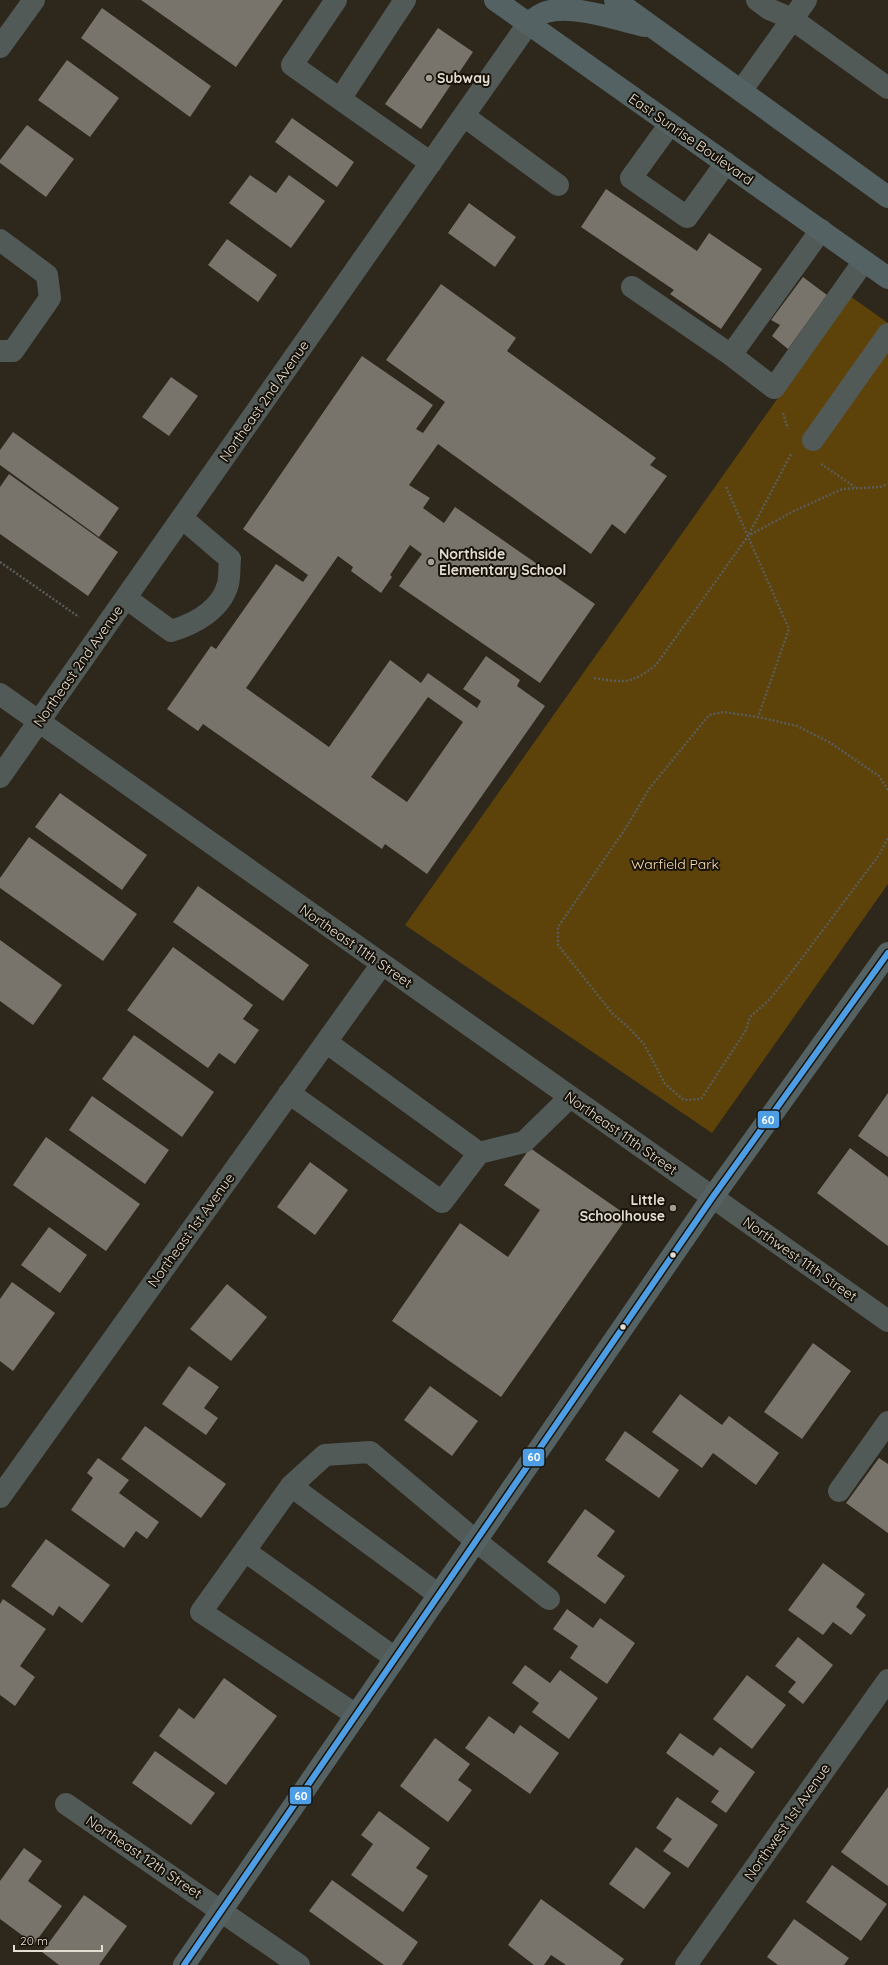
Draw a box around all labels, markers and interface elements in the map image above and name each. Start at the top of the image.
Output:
place label: Subway [437,69,490,87]
marker: Subway [424,73,434,83]
street label: East Sunrise Boulevard [625,89,757,189]
street label: Northeast 2nd Avenue [215,337,313,465]
place label: Northside Elementary School [439,545,566,579]
marker: Northside Elementary School [426,557,436,567]
street label: Northeast 2nd Avenue [29,602,127,730]
park label: Warfield Park [631,855,719,873]
street label: Northeast 11th Street [296,900,416,992]
street label: Northeast 11th Street [561,1087,681,1179]
line badge: 60 [757,1110,780,1129]
text: 60 [762,1113,775,1127]
street label: Northeast 1st Avenue [144,1169,238,1291]
place label: Little Schoolhouse [580,1191,665,1225]
marker: Little Schoolhouse [668,1203,678,1213]
street label: Northwest 11th Street [739,1213,861,1305]
unlabelled marker [668,1250,678,1260]
unlabelled marker [618,1322,628,1332]
line badge: 60 [522,1448,545,1467]
text: 60 [528,1450,541,1464]
street label: Northwest 1st Avenue [740,1760,834,1884]
line badge: 60 [289,1786,312,1805]
text: 60 [295,1789,308,1803]
street label: Northeast 12th Street [83,1812,206,1903]
scale bar [14,1927,102,1953]
text: 20 m [20,1933,48,1948]

